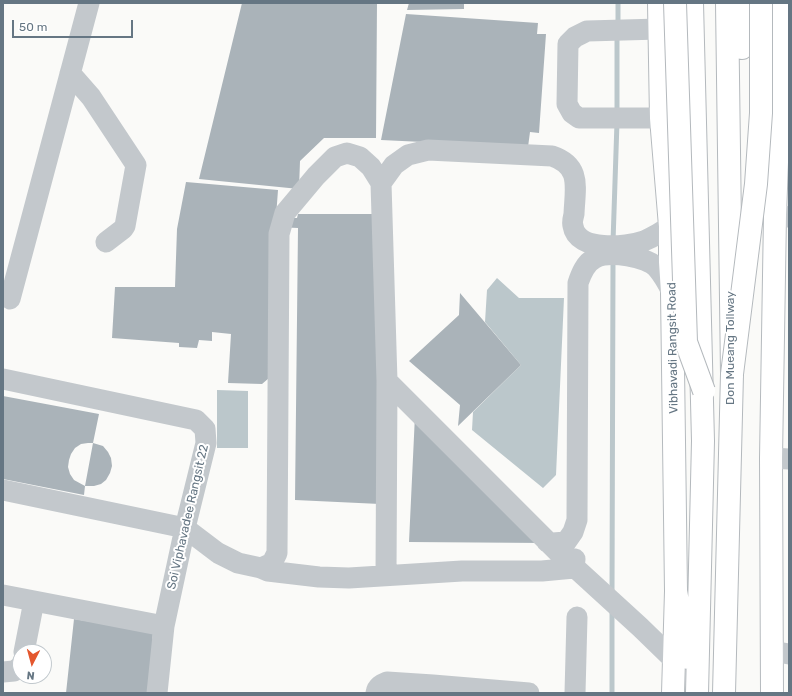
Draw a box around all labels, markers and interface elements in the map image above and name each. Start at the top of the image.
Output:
scale bar [14,12,135,38]
text: 50 m [19,20,47,34]
street label: Vibhavadi Rangsit Road [665,282,681,414]
street label: Don Mueang Tollway [724,291,738,405]
street label: Soi Viphavadee Rangsit 22 [164,443,212,591]
north arrow [12,644,52,684]
text: N [26,669,35,682]

